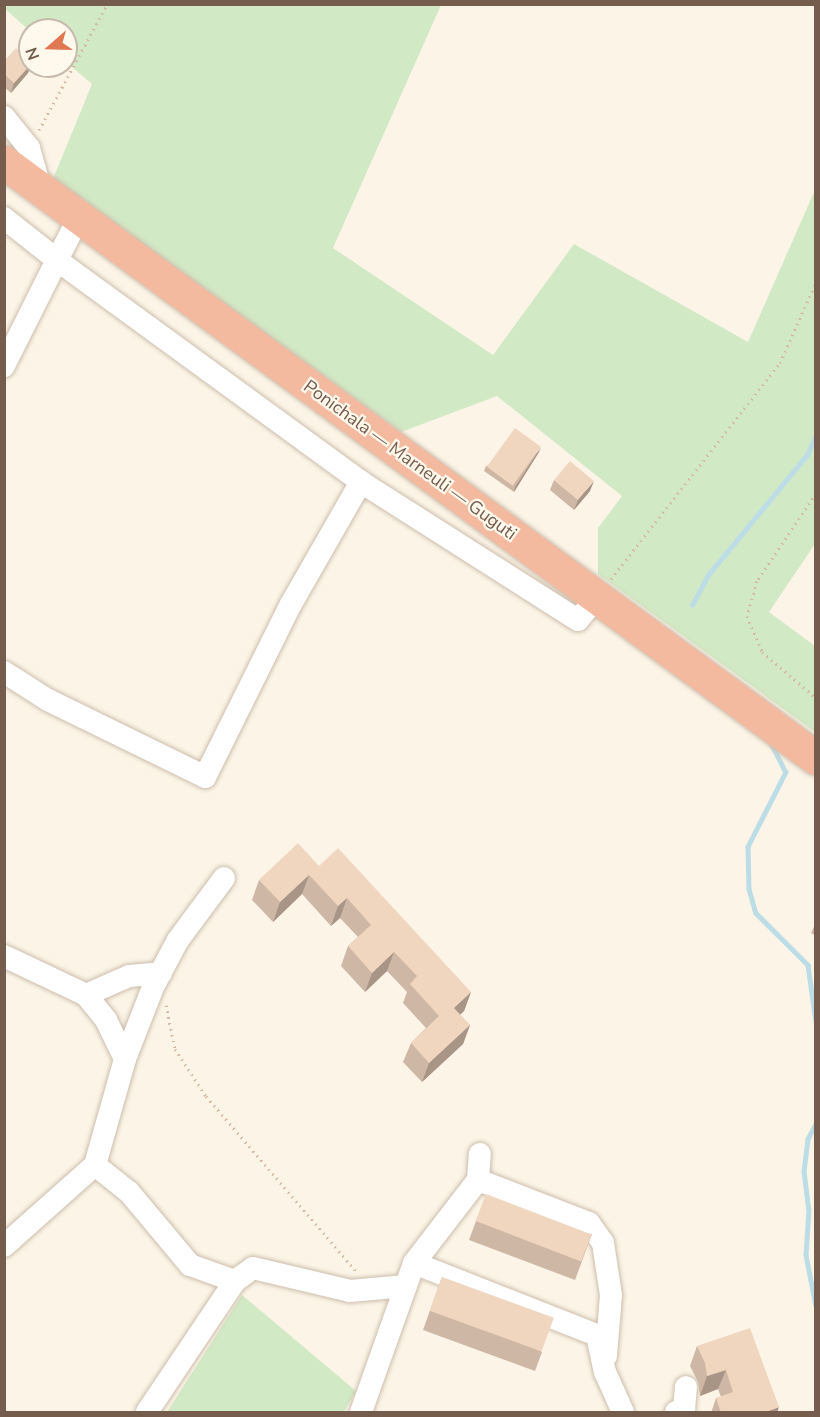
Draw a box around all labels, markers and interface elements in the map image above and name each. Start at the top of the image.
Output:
north arrow [18,18,78,78]
text: N [21,44,45,63]
street label: Ponichala — Marneuli — Guguti [299,375,521,545]

